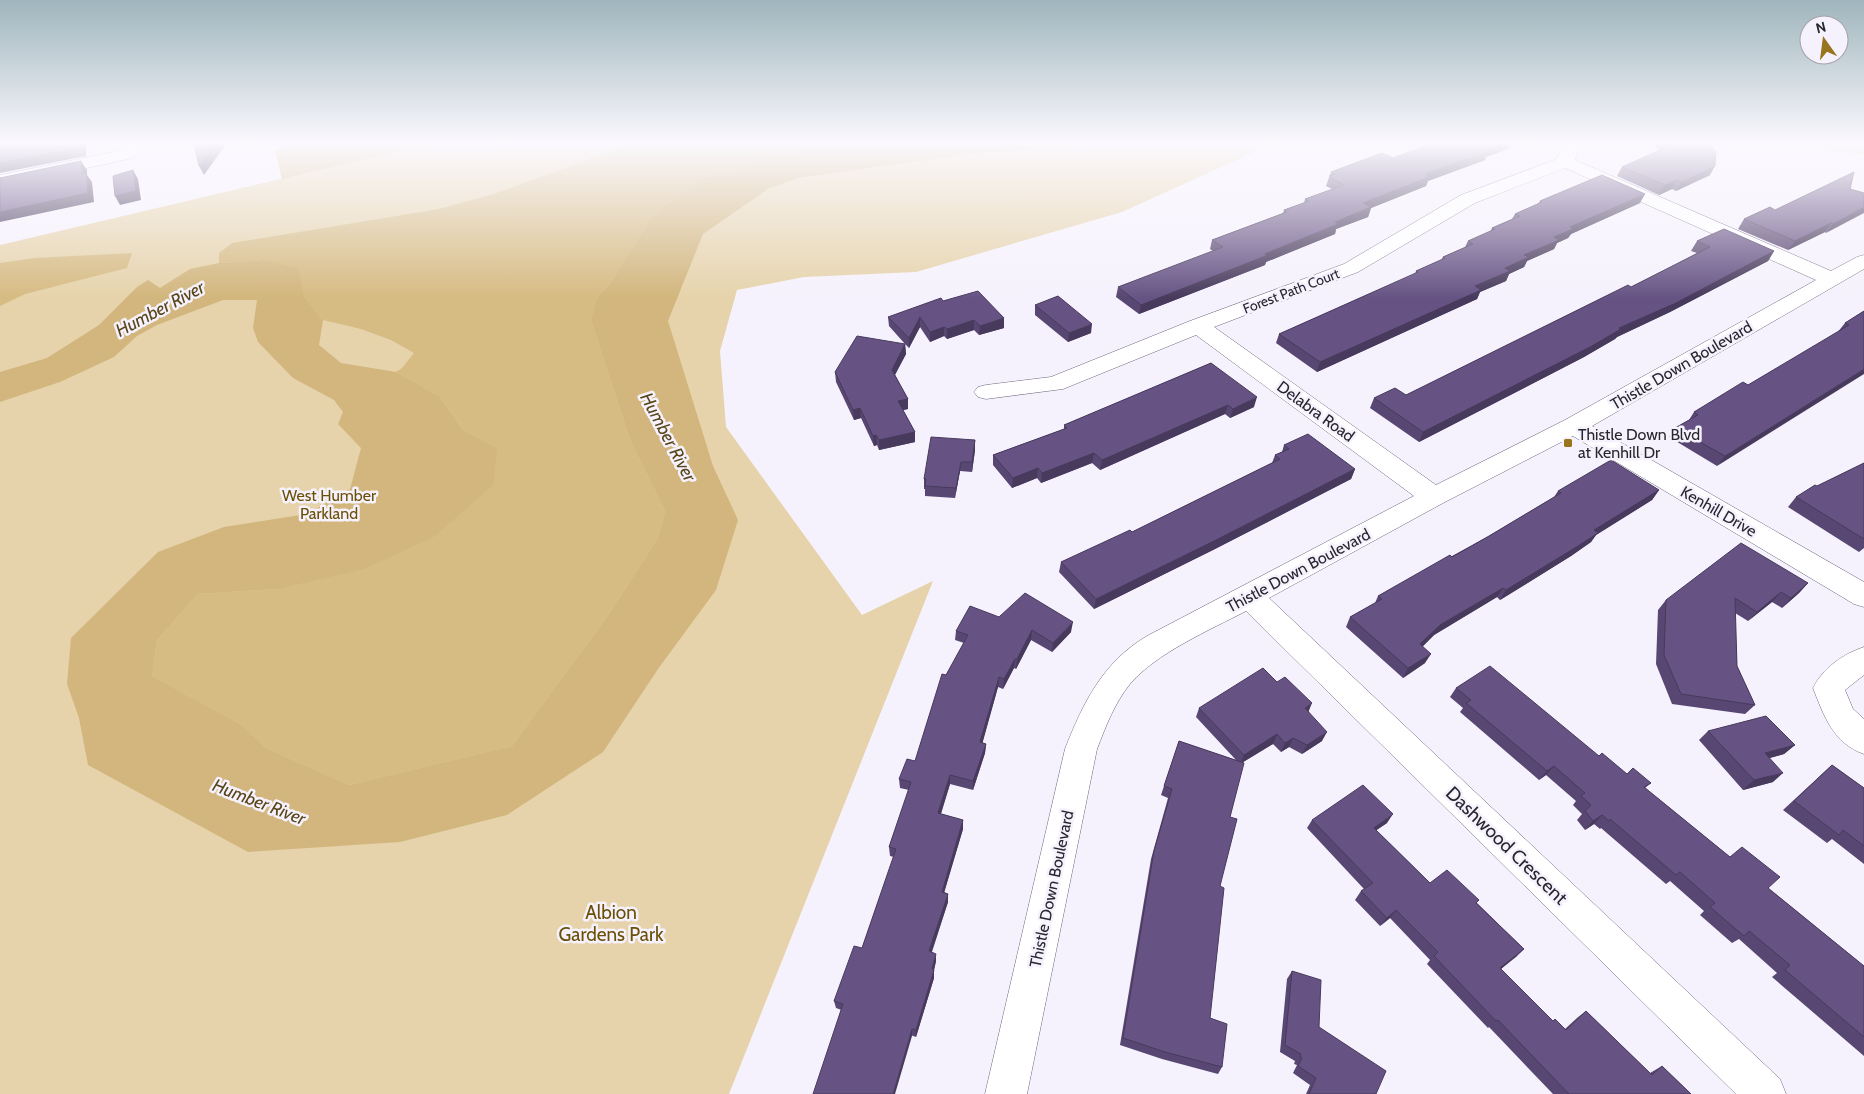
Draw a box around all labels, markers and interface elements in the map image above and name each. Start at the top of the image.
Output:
north arrow [1799,15,1849,65]
text: N [1814,17,1828,37]
street label: Forest Path Court [1240,264,1342,318]
water label: Humber River [112,276,210,342]
street label: Thistle Down Boulevard [1607,317,1755,414]
street label: Delabra Road [1273,377,1358,446]
water label: Humber River [635,389,701,487]
place label: Thistle Down Blvd at Kenhill Dr [1578,425,1700,462]
marker: Thistle Down Blvd at Kenhill Dr [1562,437,1574,449]
street label: Kenhill Drive [1677,482,1760,541]
park label: West Humber Parkland [282,486,377,523]
street label: Thistle Down Boulevard [1223,524,1373,616]
water label: Humber River [209,774,310,830]
street label: Dashwood Crescent [1441,781,1573,910]
street label: Thistle Down Boulevard [1026,809,1077,969]
park label: Albion Gardens Park [559,901,664,946]

